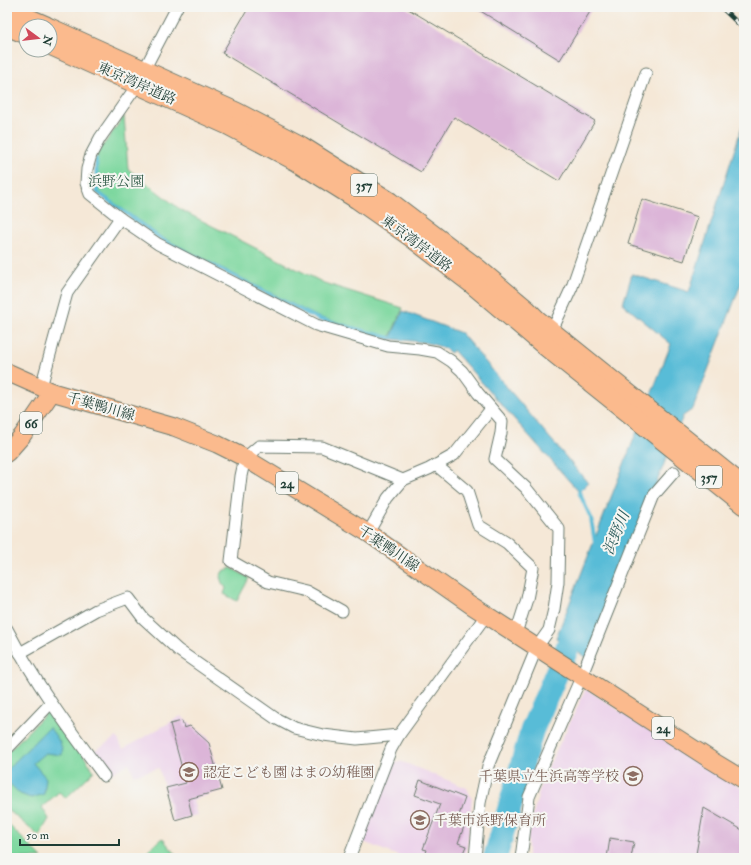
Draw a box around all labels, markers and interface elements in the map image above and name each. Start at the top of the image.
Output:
north arrow [18,18,58,58]
text: N [39,33,55,48]
street label: 東京湾岸道路 [95,59,179,108]
park label: 浜野公園 [88,173,144,190]
road number: 357 [351,174,377,196]
street label: 東京湾岸道路 [378,211,455,275]
street label: 千葉鴨川線 [65,389,137,424]
road number: 66 [20,412,42,434]
road number: 357 [696,466,722,488]
road number: 24 [276,472,298,494]
water label: 浜野川 [599,507,635,558]
street label: 千葉鴨川線 [355,522,422,575]
road number: 24 [652,717,674,739]
school or university icon: 認定こども園 はまの幼稚園 [178,761,200,783]
place label: 認定こども園 はまの幼稚園 [203,764,374,781]
school or university icon: 千葉県立生浜高等学校 [622,765,644,787]
place label: 千葉県立生浜高等学校 [479,768,619,785]
school or university icon: 千葉市浜野保育所 [409,809,431,831]
place label: 千葉市浜野保育所 [434,812,546,829]
scale bar [20,821,119,847]
text: 50 m [26,828,50,843]

